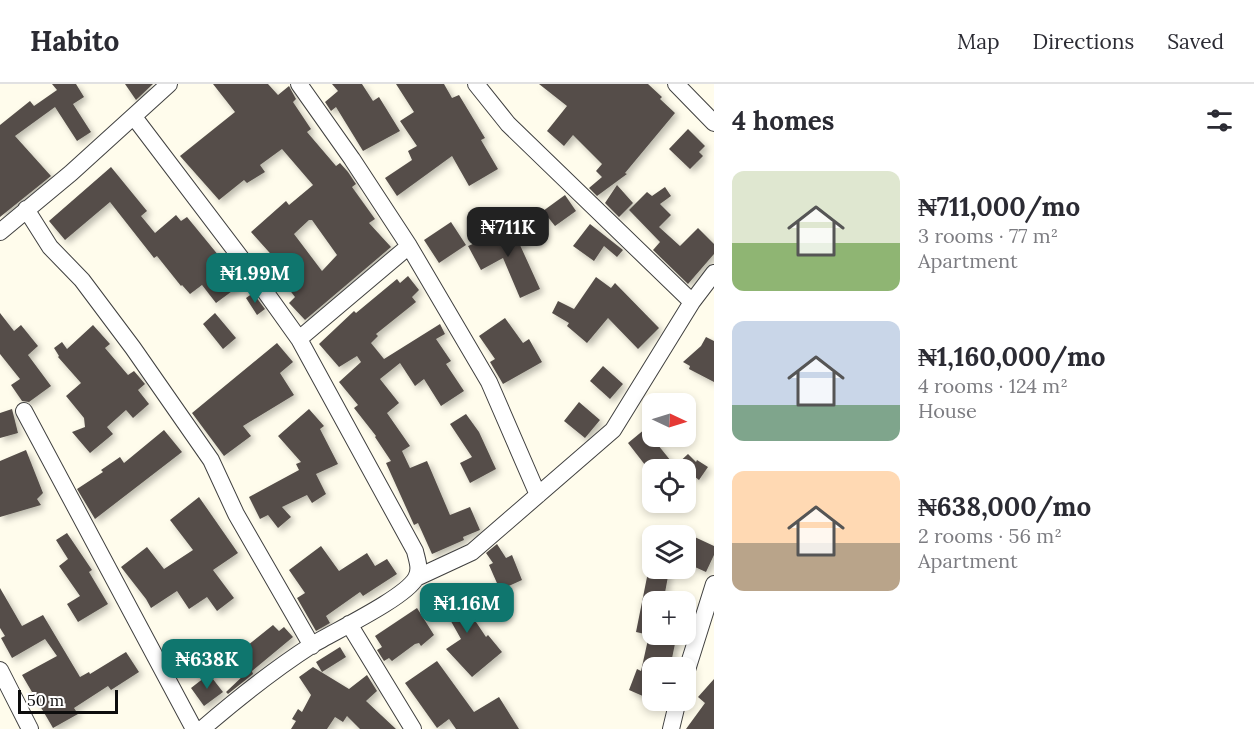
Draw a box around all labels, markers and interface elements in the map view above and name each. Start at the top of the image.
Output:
text: Habito [30,23,119,59]
text: Map [957,28,1000,55]
text: Directions [1033,28,1134,55]
text: Saved [1167,28,1224,55]
text: 4 homes [732,104,834,137]
icon: filters [1203,104,1236,137]
text: ₦711,000/mo [918,190,1080,223]
icon: home [780,195,852,267]
pin: ₦711K [466,207,550,258]
text: ₦711K [481,214,535,239]
text: 3 rooms · 77 m² [918,223,1058,248]
text: Apartment [918,248,1018,273]
pin: ₦1.99M [206,253,304,304]
text: ₦1.99M [220,260,290,285]
text: ₦1,160,000/mo [918,340,1106,373]
icon: home [780,345,852,417]
text: 4 rooms · 124 m² [918,373,1068,398]
north arrow [642,393,696,447]
map controls [642,393,696,711]
text: House [918,398,977,423]
button: locate [642,459,696,513]
text: ₦638,000/mo [918,490,1091,523]
icon: home [780,495,852,567]
text: 2 rooms · 56 m² [918,523,1062,548]
button: layers [642,525,696,579]
text: Apartment [918,548,1018,573]
pin: ₦1.16M [418,583,516,634]
text: ₦1.16M [434,590,500,615]
button: + [642,591,696,645]
pin: ₦638K [165,639,249,690]
text: ₦638K [176,646,238,671]
button: − [642,657,696,711]
scale bar [18,687,118,714]
text: 50 m [27,690,64,710]

